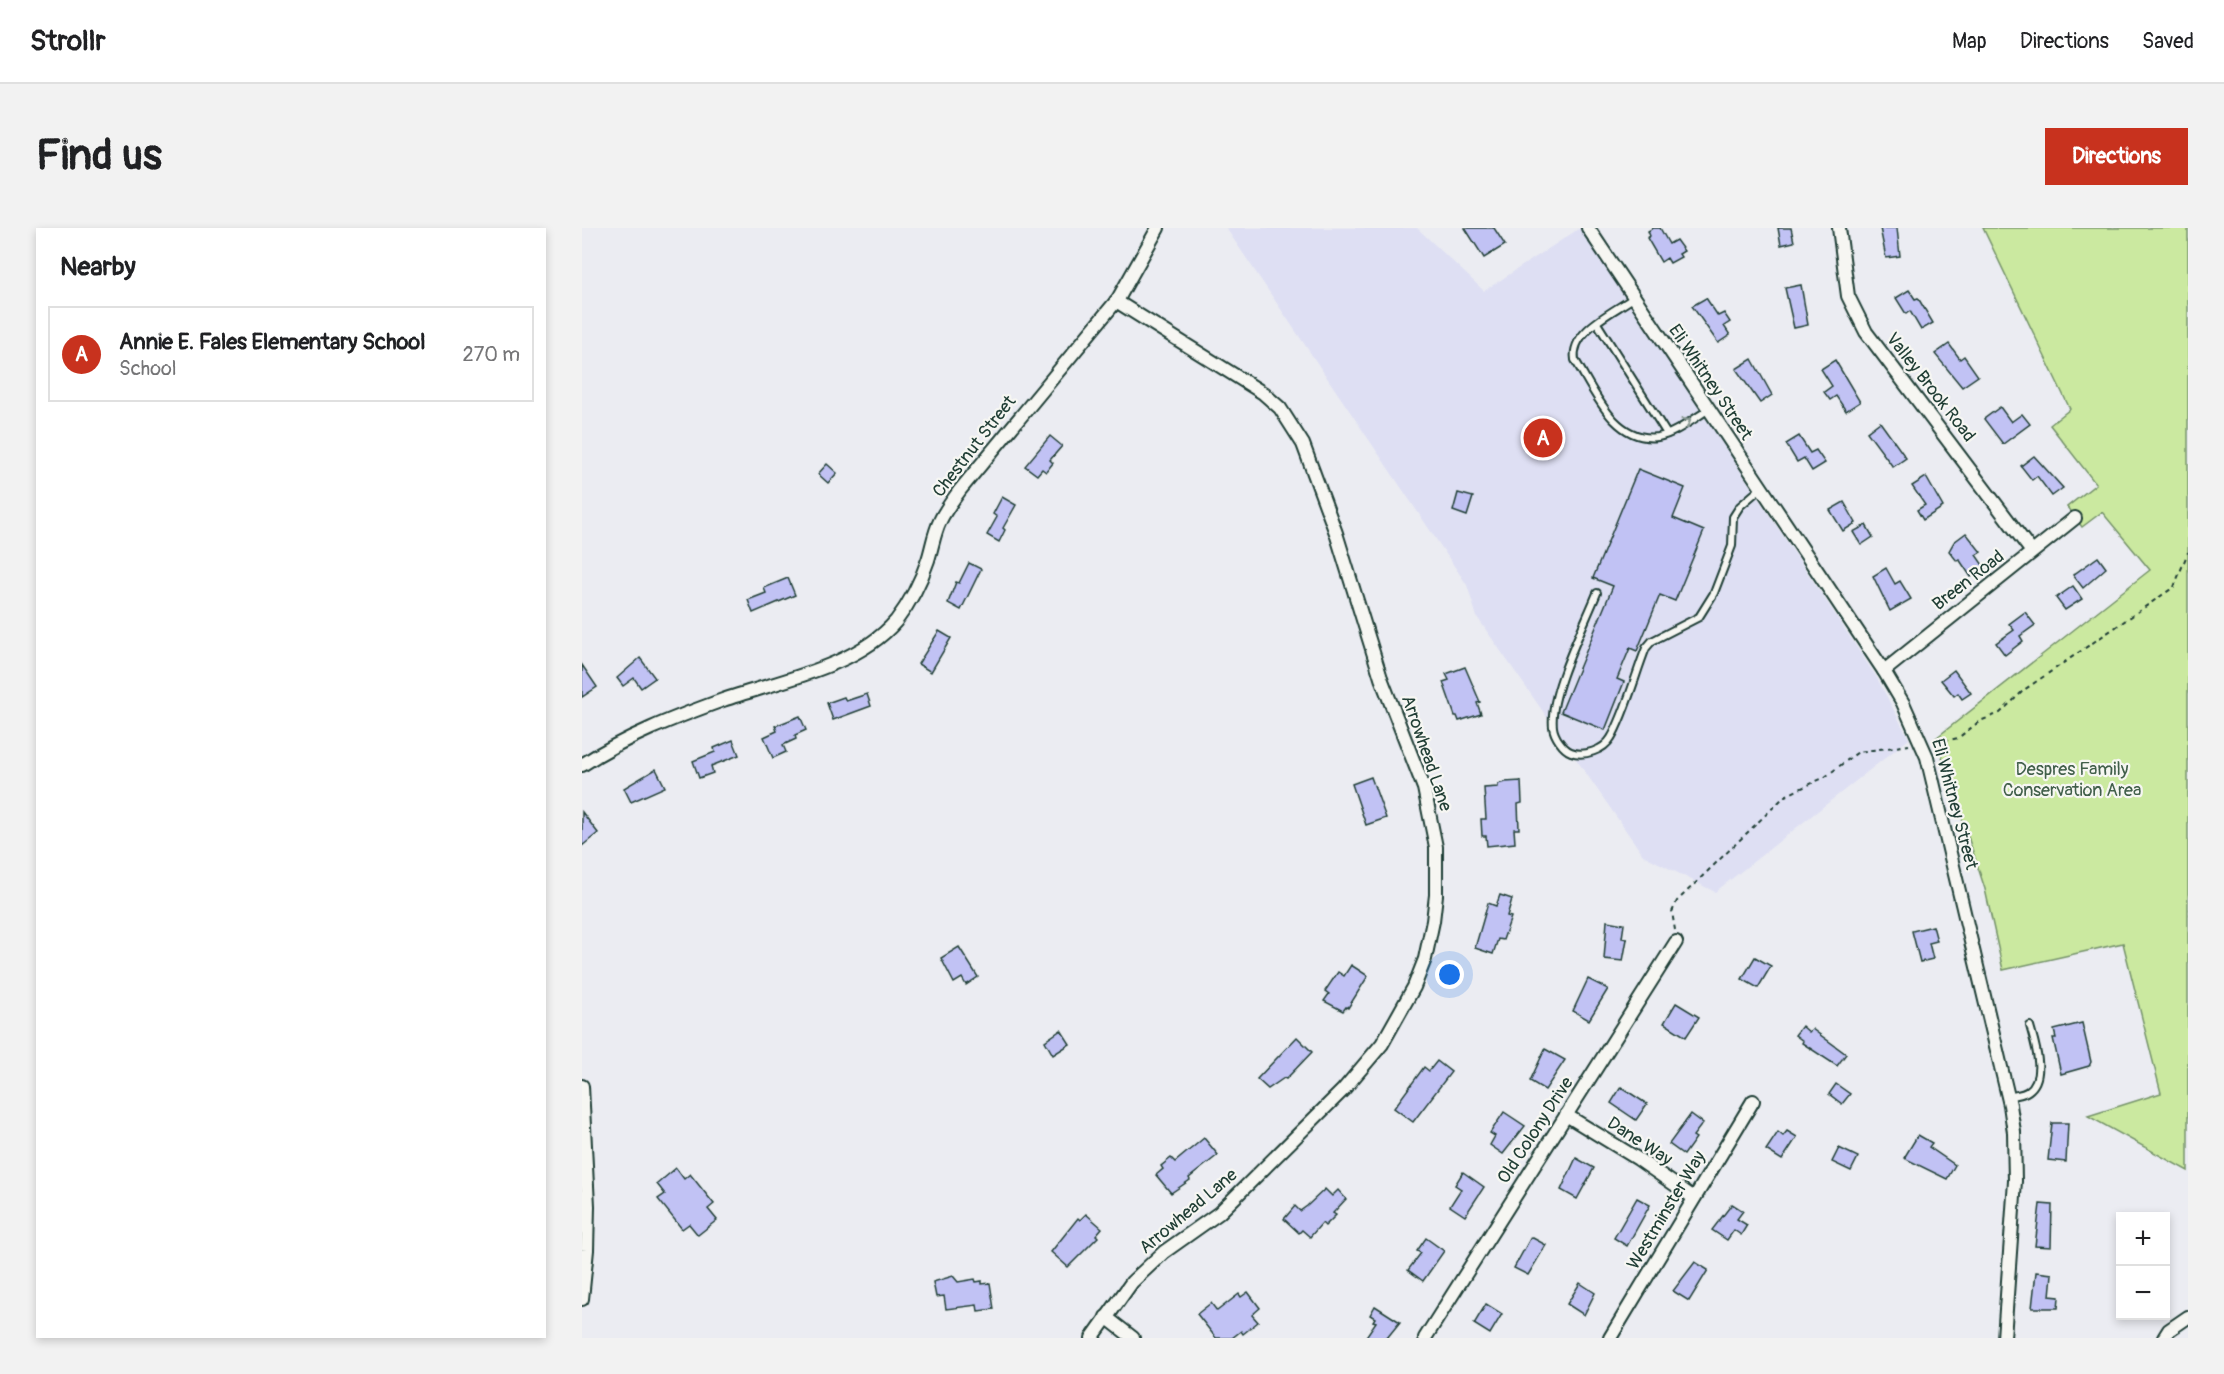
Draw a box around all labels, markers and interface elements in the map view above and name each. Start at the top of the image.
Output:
text: Strollr [30,24,105,59]
text: Map [1952,28,1987,55]
text: Directions [2020,28,2109,55]
text: Saved [2142,28,2194,55]
button: Directions [2045,128,2188,185]
text: Find us [36,130,162,182]
text: Nearby [60,251,136,283]
street label: Eli Whitney Street [1663,320,1758,445]
text: Annie E. Fales Elementary School [119,328,425,356]
street label: Valley Brook Road [1881,328,1980,447]
text: A [75,342,88,367]
text: 270 m [462,342,520,367]
text: School [119,356,176,381]
street label: Chestnut Street [927,390,1022,502]
pin: A [1524,416,1562,460]
one-way arrow [1681,418,1691,429]
street label: Breen Road [1928,545,2009,616]
street label: Arrowhead Lane [1396,692,1457,814]
street label: Eli Whitney Street [1926,736,1983,873]
park label: Despres Family Conservation Area [2003,758,2141,802]
your location [1435,960,1464,989]
street label: Old Colony Drive [1492,1072,1579,1188]
street label: Dane Way [1603,1112,1677,1171]
street label: Westminster Way [1622,1147,1711,1274]
street label: Arrowhead Lane [1134,1164,1242,1259]
map controls [2116,1212,2170,1320]
button: + [2116,1212,2170,1266]
button: − [2116,1266,2170,1320]

